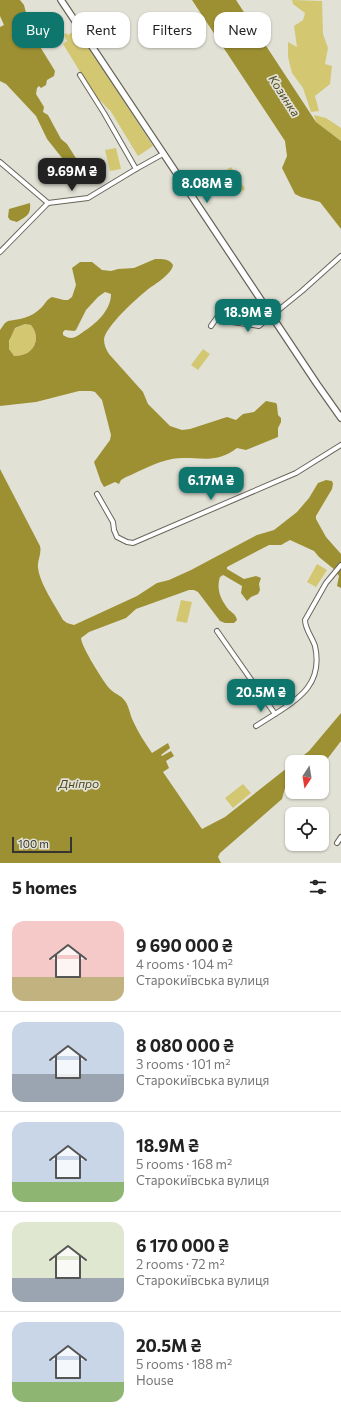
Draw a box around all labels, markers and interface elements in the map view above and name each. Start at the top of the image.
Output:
chip: Buy [12,12,64,48]
chip: Rent [72,12,130,48]
chip: Filters [138,12,206,48]
chip: New [214,12,271,48]
water label: Козинка [266,72,303,119]
pin: 9.69M ₴ [35,158,109,192]
text: 9.69M ₴ [47,163,97,179]
pin: 8.08M ₴ [170,170,244,204]
text: 8.08M ₴ [182,175,232,191]
pin: 18.9M ₴ [211,299,285,333]
text: 18.9M ₴ [224,304,272,320]
pin: 6.17M ₴ [174,467,248,501]
text: 6.17M ₴ [188,472,234,488]
pin: 20.5M ₴ [224,679,298,713]
text: 20.5M ₴ [236,684,286,700]
north arrow [285,755,329,799]
map controls [285,755,329,851]
water label: Дніпро [58,776,99,790]
button: locate [285,807,329,851]
scale bar [12,835,72,854]
text: 100 m [18,837,49,850]
icon: filters [307,876,329,898]
text: 5 homes [12,877,77,898]
text: 9 690 000 ₴ [136,935,233,956]
icon: home [44,937,92,985]
text: 4 rooms · 104 m² [136,956,233,972]
text: Старокиївська вулиця [136,972,269,988]
text: 8 080 000 ₴ [136,1035,234,1056]
icon: home [44,1038,92,1086]
text: 3 rooms · 101 m² [136,1056,230,1072]
text: Старокиївська вулиця [136,1072,269,1088]
text: 18.9M ₴ [136,1135,199,1156]
icon: home [44,1138,92,1186]
text: 5 rooms · 168 m² [136,1156,232,1172]
text: Старокиївська вулиця [136,1172,269,1188]
text: 6 170 000 ₴ [136,1235,229,1256]
icon: home [44,1238,92,1286]
text: 2 rooms · 72 m² [136,1256,225,1272]
text: Старокиївська вулиця [136,1272,269,1288]
text: 20.5M ₴ [136,1335,201,1356]
icon: home [44,1338,92,1386]
text: 5 rooms · 188 m² [136,1356,232,1372]
text: House [136,1372,174,1388]

